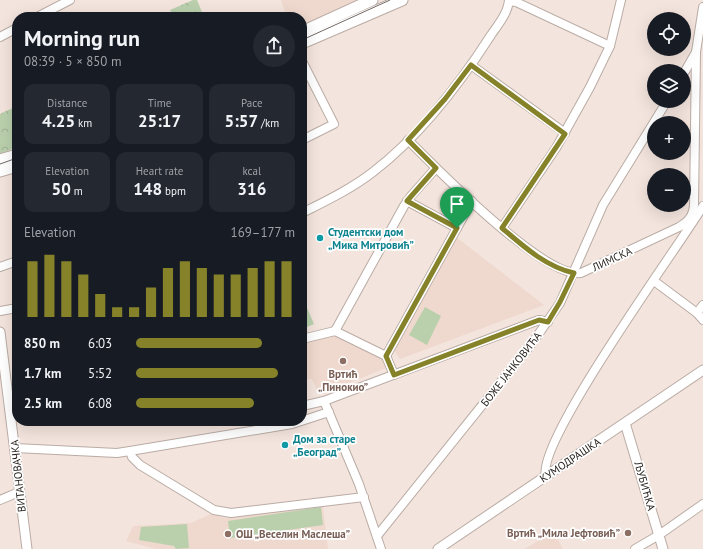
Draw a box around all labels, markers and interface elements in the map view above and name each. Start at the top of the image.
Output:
map controls [647,12,691,212]
button: locate [647,12,691,56]
text: Morning run [24,24,140,52]
button: share [253,25,295,67]
text: 08:39 · 5 × 850 m [24,53,121,70]
button: layers [647,64,691,108]
text: Distance [47,96,87,110]
text: Time [148,96,171,110]
text: Pace [241,96,263,110]
text: 4.25 [42,110,75,132]
text: 25:17 [138,110,181,132]
text: 5:57 [225,110,258,132]
text: km [75,116,92,130]
text: /km [258,116,279,130]
button: + [647,116,691,160]
text: Elevation [45,164,89,178]
text: Heart rate [136,164,183,178]
text: kcal [242,164,261,178]
button: − [647,168,691,212]
text: 50 [52,178,71,200]
text: 148 [133,178,162,200]
text: 316 [237,178,266,200]
text: m [71,184,83,198]
text: bpm [162,184,186,198]
pin [440,187,474,228]
icon: arrive [446,193,468,215]
text: Elevation [24,224,76,241]
text: 169–177 m [231,224,295,241]
place label: Студентски дом „Мика Митровић” [328,225,414,252]
marker: Студентски дом „Мика Митровић” [315,233,325,243]
street label: ЛИМСКА [589,243,635,275]
street label: БОЖЕ ЈАНКОВИЋА [478,329,545,409]
text: 850 m [24,335,60,352]
text: 6:03 [88,335,112,352]
marker: Вртић „Пинокио” [338,356,348,366]
text: 1.7 km [24,365,61,382]
text: 5:52 [88,365,112,382]
place label: Вртић „Пинокио” [318,367,368,394]
text: 2.5 km [24,395,62,412]
text: 6:08 [88,395,112,412]
place label: Дом за старе „Београд” [293,432,356,459]
street label: КУМОДРАШКА [537,434,604,486]
street label: ВИТАНОВАЧКА [7,439,29,513]
marker: Дом за старе „Београд” [280,440,290,450]
street label: ЉУБИЋКА [631,459,659,513]
place label: Вртић „Мила Јефтовић” [507,526,620,540]
place label: ОШ „Веселин Маслеша” [236,527,350,541]
marker: Вртић „Мила Јефтовић” [623,528,633,538]
marker: ОШ „Веселин Маслеша” [223,529,233,539]

